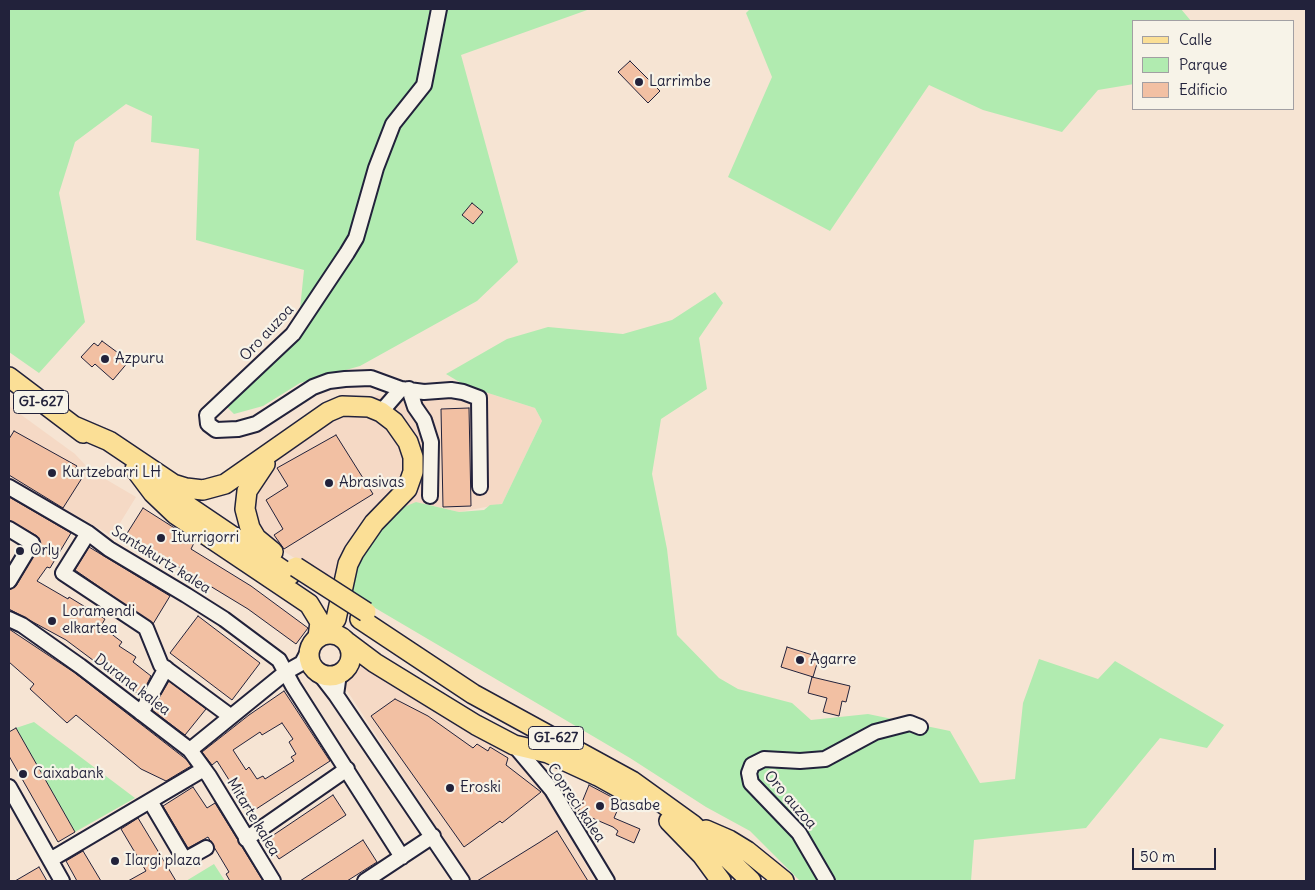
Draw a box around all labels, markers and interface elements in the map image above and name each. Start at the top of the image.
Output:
legend [1132,20,1295,110]
text: Calle [1179,30,1212,49]
text: Parque [1179,55,1227,74]
place label: Larrimbe [649,73,711,91]
marker: Larrimbe [633,76,645,88]
text: Edificio [1179,80,1227,99]
street label: Oro auzoa [236,301,298,365]
place label: Azpuru [115,350,164,368]
marker: Azpuru [99,353,111,365]
road number: GI-627 [13,391,68,414]
place label: Kurtzebarri LH [62,464,161,482]
marker: Kurtzebarri LH [46,467,58,479]
place label: Abrasivas [339,474,404,492]
marker: Abrasivas [323,477,335,489]
street label: Santakurtz kalea [108,522,214,598]
place label: Iturrigorri [171,529,239,547]
marker: Iturrigorri [155,532,167,544]
place label: Orly [30,542,60,560]
marker: Orly [14,545,26,557]
place label: Loramendi elkartea [62,603,135,638]
marker: Loramendi elkartea [46,615,58,627]
street label: Durana kalea [90,650,174,720]
place label: Agarre [810,651,856,669]
marker: Agarre [794,654,806,666]
road number: GI-627 [528,726,584,750]
street label: Copreci kalea [543,760,609,846]
place label: Caixabank [33,765,104,783]
street label: Oro auzoa [760,767,820,833]
marker: Caixabank [17,768,29,780]
street label: Mitarte kalea [223,775,283,859]
place label: Eroski [460,779,501,797]
marker: Eroski [444,782,456,794]
place label: Basabe [610,797,660,815]
marker: Basabe [594,800,606,812]
scale bar [1135,838,1219,870]
text: 50 m [1140,847,1175,866]
place label: Ilargi plaza [125,852,201,870]
marker: Ilargi plaza [109,855,121,867]

